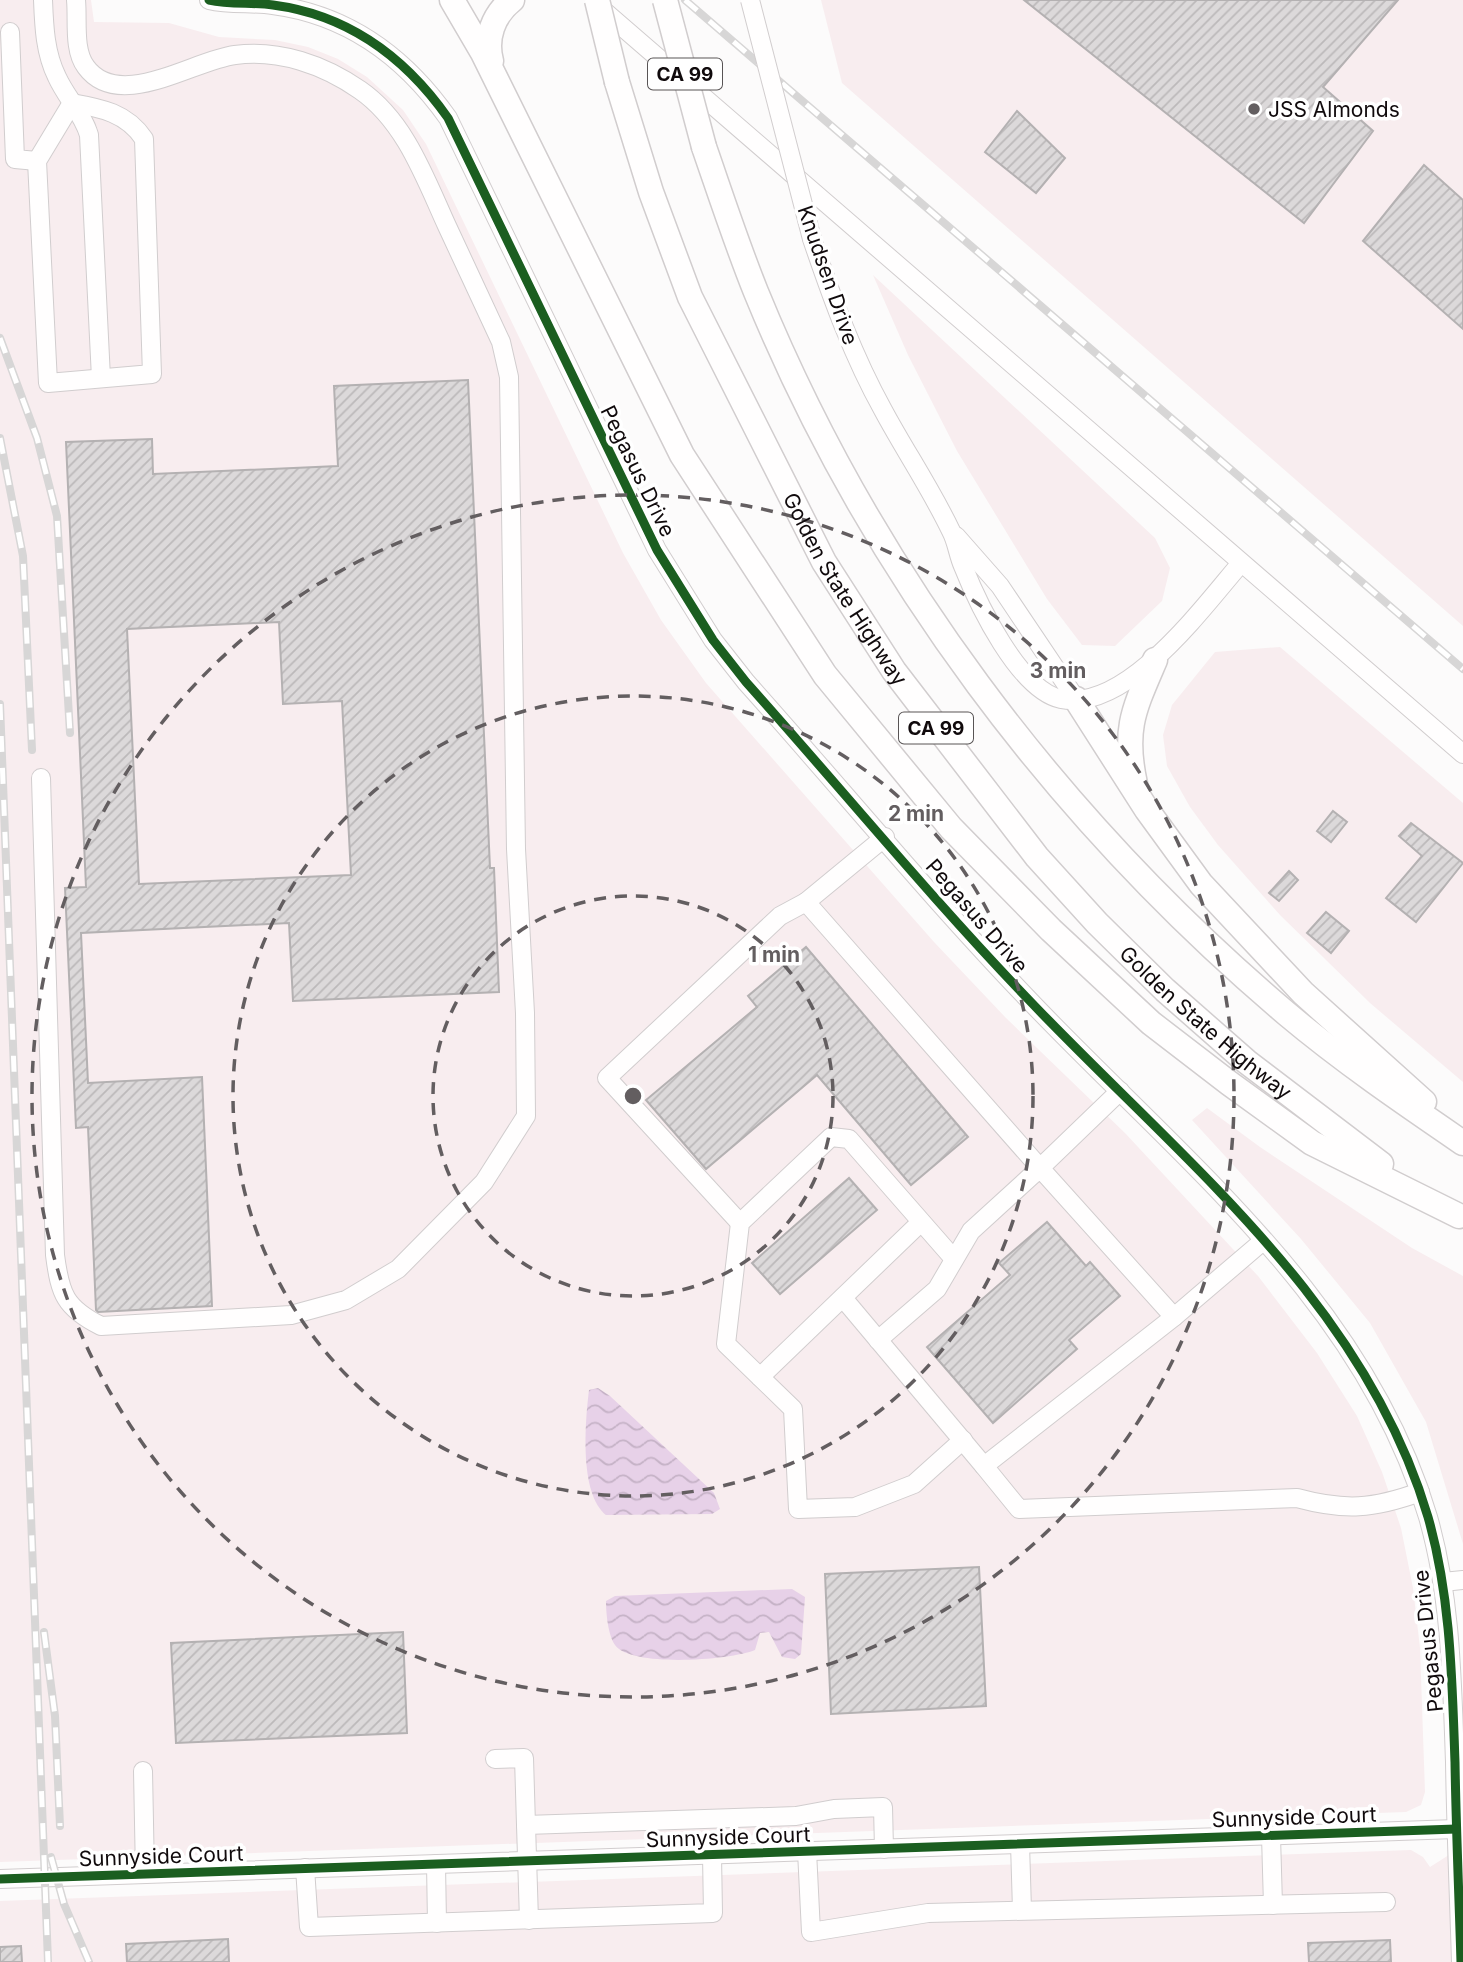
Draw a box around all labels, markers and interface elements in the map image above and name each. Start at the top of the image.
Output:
road number: CA 99 [648,58,722,90]
place label: JSS Almonds [1268,97,1400,122]
marker: JSS Almonds [1246,101,1262,117]
street label: Knudsen Drive [792,202,864,348]
street label: Pegasus Drive [595,401,681,541]
street label: Golden State Highway [778,488,913,690]
text: 3 min [1030,658,1086,683]
road number: CA 99 [899,712,973,744]
text: 2 min [888,801,944,826]
street label: Pegasus Drive [921,854,1033,978]
street label: Golden State Highway [1115,940,1297,1104]
text: 1 min [748,942,800,967]
centre of rings [621,1084,645,1108]
street label: Pegasus Drive [1408,1569,1448,1713]
street label: Sunnyside Court [1211,1802,1377,1832]
street label: Sunnyside Court [645,1822,811,1852]
street label: Sunnyside Court [78,1841,244,1871]

